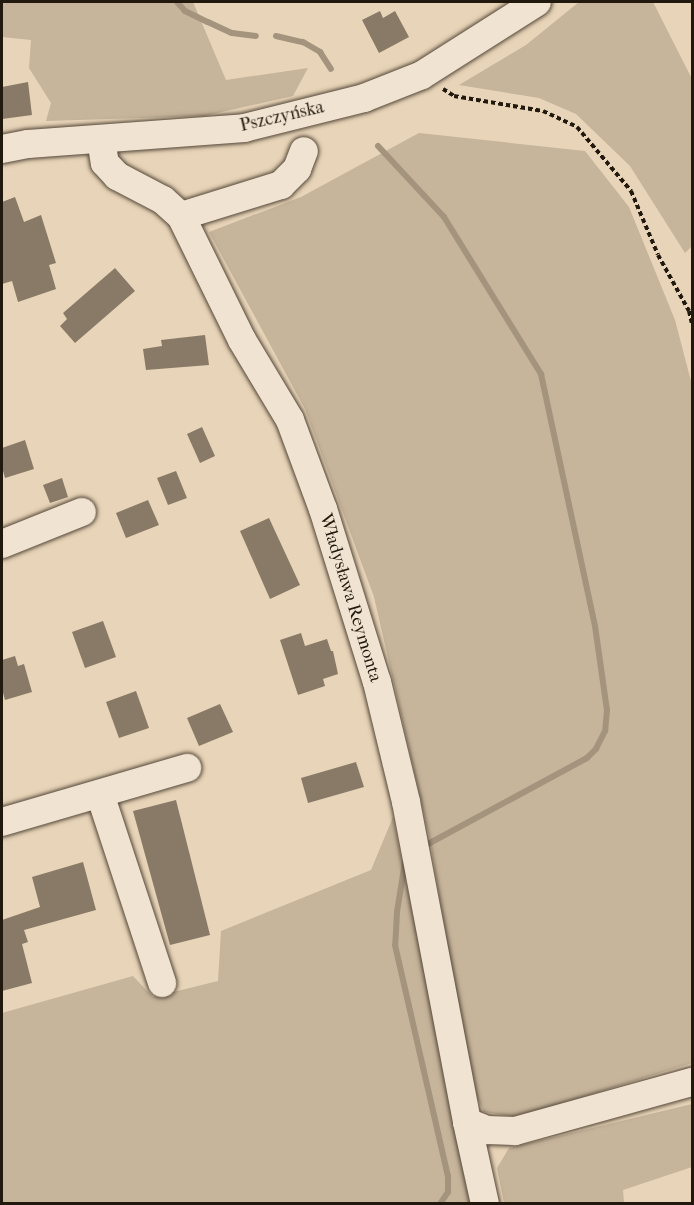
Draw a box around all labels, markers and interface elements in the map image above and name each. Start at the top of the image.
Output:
street label: Pszczyńska [238,97,326,137]
street label: Władysława Reymonta [314,511,386,685]

